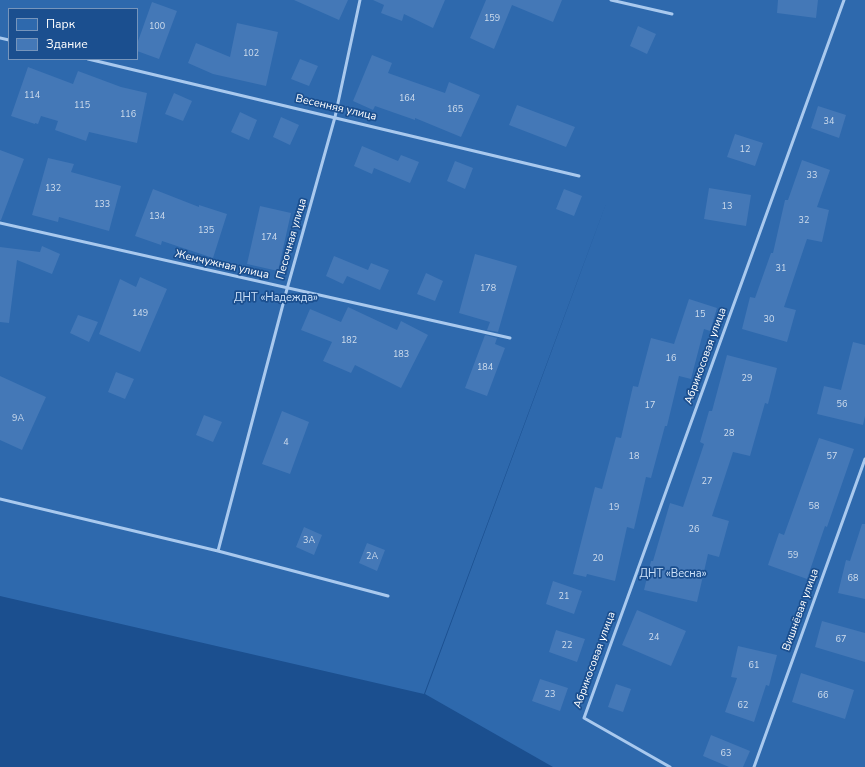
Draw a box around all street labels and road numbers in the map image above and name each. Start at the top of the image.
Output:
street label: Весенняя улица [294,92,378,124]
street label: Песочная улица [274,197,310,281]
street label: Жемчужная улица [174,248,270,282]
street label: Абрикосовая улица [682,306,730,406]
street label: Вишнёвая улица [780,567,822,653]
street label: Абрикосовая улица [571,610,619,710]

